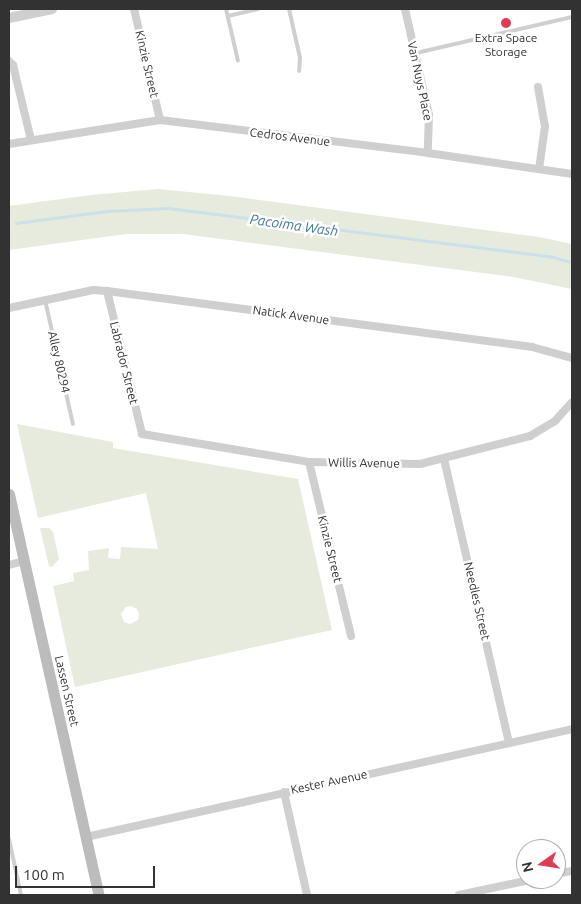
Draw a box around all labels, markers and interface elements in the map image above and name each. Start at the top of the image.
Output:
marker: Extra Space Storage [500,17,512,29]
street label: Kinzie Street [132,29,162,99]
place label: Extra Space Storage [475,31,537,59]
street label: Van Nuys Place [405,40,435,122]
street label: Cedros Avenue [249,125,331,149]
water label: Pacoima Wash [249,210,339,240]
street label: Natick Avenue [252,302,330,328]
street label: Labrador Street [107,320,141,406]
street label: Alley 80294 [45,330,73,394]
street label: Willis Avenue [328,455,400,471]
street label: Kinzie Street [315,514,345,584]
street label: Needles Street [461,560,493,642]
street label: Lassen Street [52,654,82,728]
street label: Kester Avenue [289,767,369,797]
north arrow [516,839,566,889]
scale bar [18,856,158,888]
text: N [518,860,536,874]
text: 100 m [23,866,65,883]

